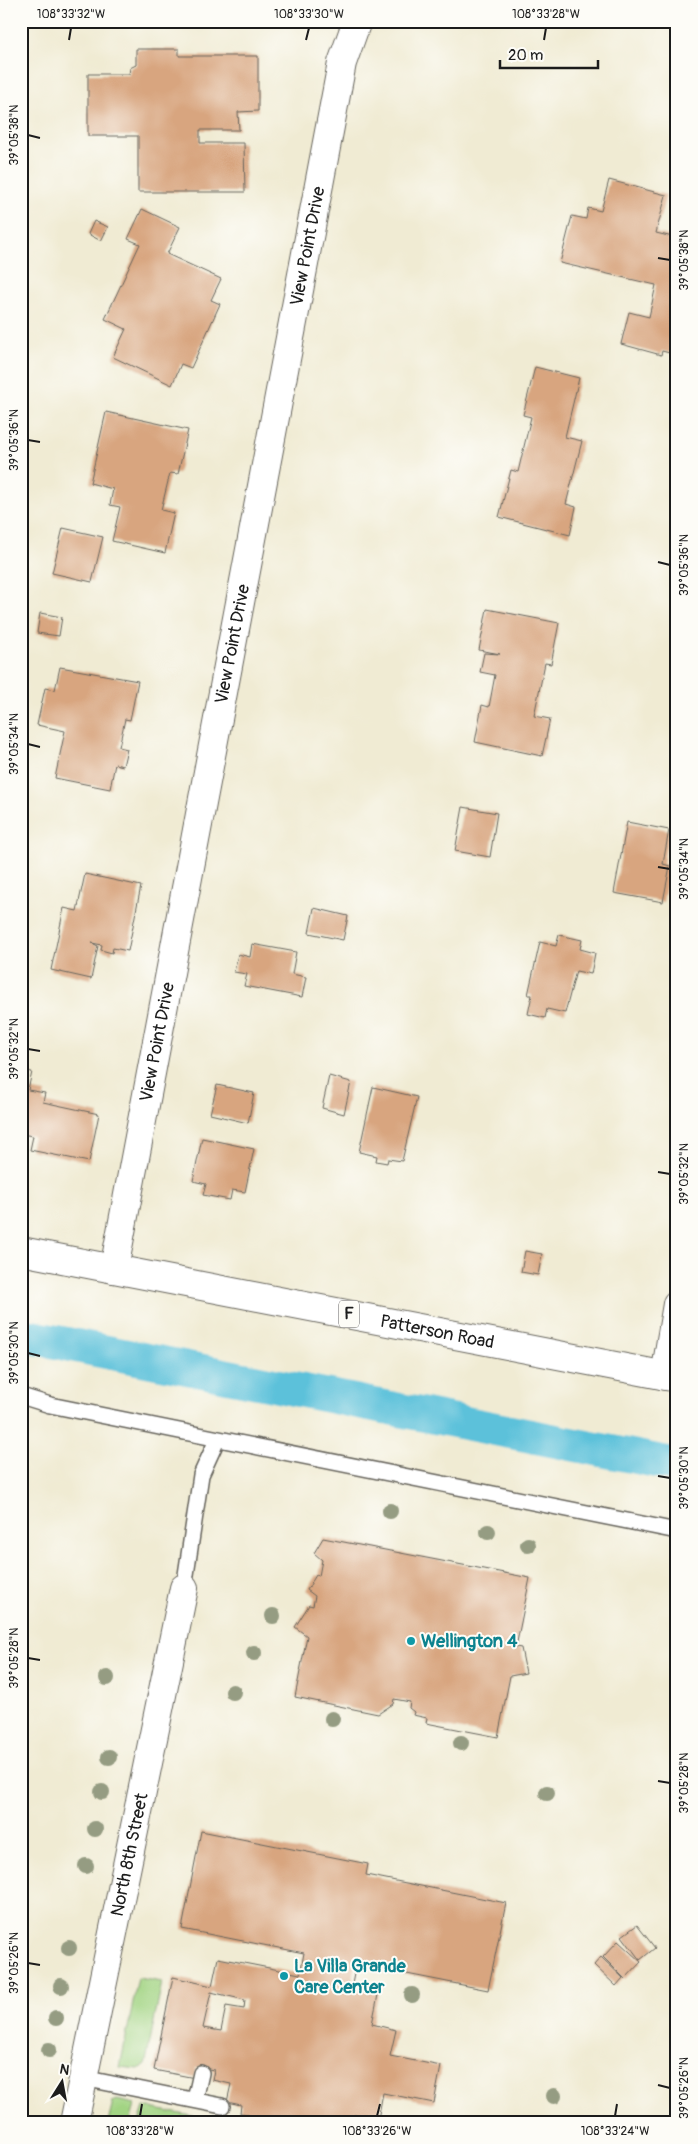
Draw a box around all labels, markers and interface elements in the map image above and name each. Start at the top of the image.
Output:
text: 108°33'32"W [37,7,105,22]
text: 108°33'30"W [274,7,344,22]
text: 108°33'28"W [512,7,580,22]
scale bar [500,38,598,70]
text: 20 m [508,46,543,65]
text: 39°05'38"N [7,105,22,165]
street label: View Point Drive [285,184,330,308]
text: 39°05'38"N [677,230,692,290]
text: 39°05'36"N [7,409,22,471]
text: 39°05'36"N [677,534,692,596]
street label: View Point Drive [210,582,255,706]
text: 39°05'34"N [7,713,22,775]
text: 39°05'34"N [677,838,692,900]
street label: View Point Drive [134,980,179,1104]
text: 39°05'32"N [7,1018,22,1080]
text: 39°05'32"N [677,1143,692,1205]
road number: F [339,1300,359,1328]
street label: Patterson Road [378,1309,496,1354]
text: 39°05'30"N [7,1321,22,1385]
text: 39°05'30"N [677,1446,692,1510]
text: 39°05'28"N [7,1628,22,1688]
place label: Wellington 4 [421,1630,518,1653]
marker: Wellington 4 [405,1635,417,1647]
text: 39°05'28"N [677,1753,692,1813]
street label: North 8th Street [105,1790,153,1918]
text: 39°05'26"N [7,1932,22,1994]
place label: La Villa Grande Care Center [294,1955,407,1999]
marker: La Villa Grande Care Center [278,1970,290,1982]
north arrow [38,2056,88,2106]
text: 39°05'26"N [677,2057,692,2119]
text: N [58,2060,71,2079]
text: 108°33'28"W [106,2124,174,2139]
text: 108°33'26"W [343,2124,411,2139]
text: 108°33'24"W [581,2124,649,2139]

